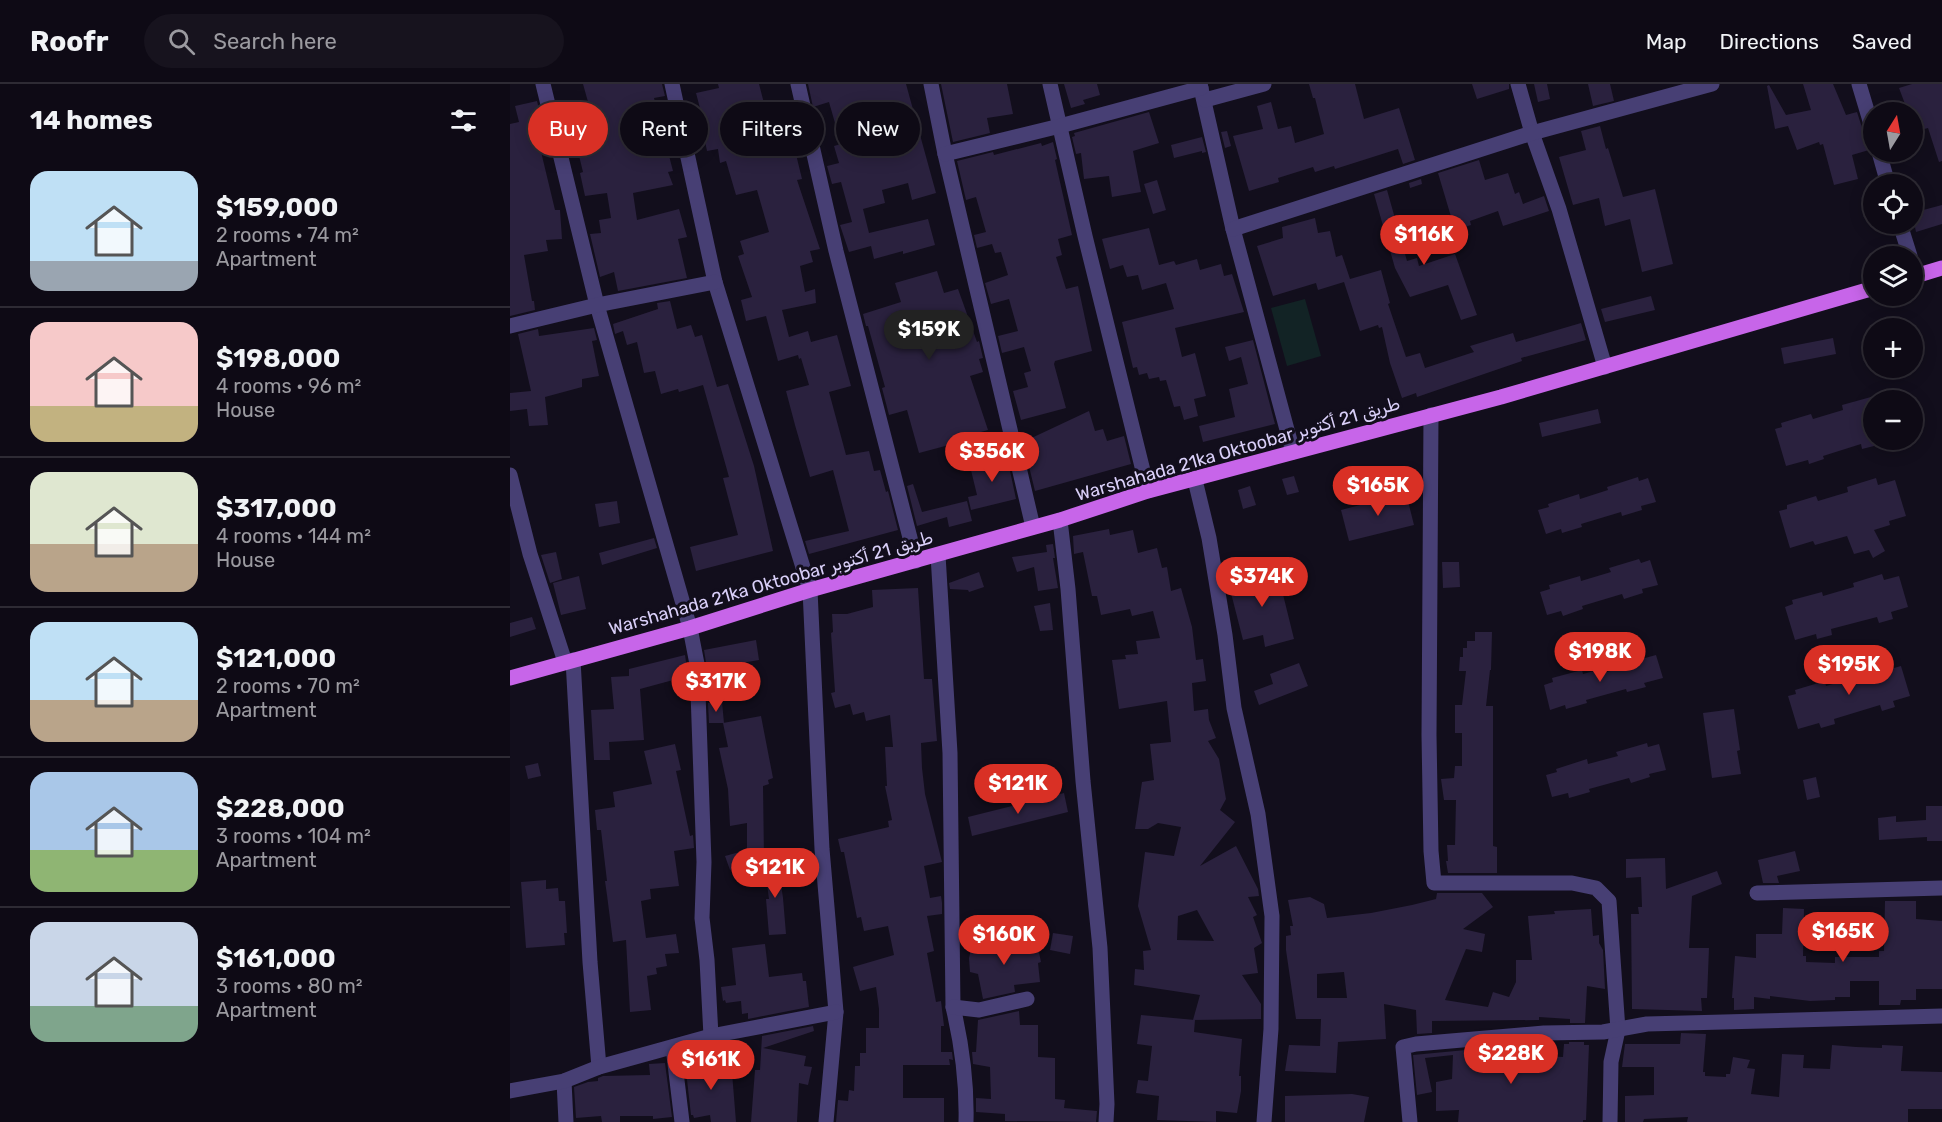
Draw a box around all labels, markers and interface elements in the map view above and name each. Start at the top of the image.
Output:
search box [144,14,564,68]
text: Roofr [30,25,108,58]
icon: search [165,25,198,58]
text: Search here [213,28,337,55]
text: Map [1646,29,1687,54]
text: Directions [1720,29,1819,54]
text: Saved [1852,29,1912,54]
chip: Buy [528,102,608,156]
chip: Rent [620,102,708,156]
chip: Filters [720,102,824,156]
chip: New [836,102,920,156]
north arrow [1863,102,1923,162]
map controls [1863,102,1923,450]
icon: filters [447,104,480,137]
text: 14 homes [30,105,153,136]
button: locate [1863,174,1923,234]
text: $159,000 [216,192,339,223]
icon: home [78,195,150,267]
pin: $116K [1382,215,1466,266]
text: $116K [1394,222,1454,246]
text: 2 rooms · 74 m² [216,223,359,247]
button: layers [1863,246,1923,306]
text: Apartment [216,247,317,271]
pin: $159K [887,310,971,361]
text: $159K [898,317,960,341]
button: + [1863,318,1923,378]
text: $198,000 [216,343,341,374]
icon: home [78,346,150,418]
text: 4 rooms · 96 m² [216,374,361,398]
button: − [1863,390,1923,450]
street label: Warshahada 21ka Oktoobar طريق 21 أكتوبر [1073,392,1403,506]
text: House [216,398,275,422]
pin: $356K [950,432,1034,483]
text: $356K [959,439,1025,463]
pin: $165K [1336,466,1420,517]
text: $165K [1347,473,1409,497]
text: $317,000 [216,493,337,524]
icon: home [78,496,150,568]
text: 4 rooms · 144 m² [216,524,371,548]
street label: Warshahada 21ka Oktoobar طريق 21 أكتوبر [606,526,936,640]
text: House [216,548,275,572]
pin: $374K [1220,557,1304,608]
text: $374K [1230,564,1294,588]
pin: $198K [1558,632,1642,683]
text: $198K [1569,639,1631,663]
text: $121,000 [216,643,336,674]
pin: $195K [1807,645,1891,696]
icon: home [78,646,150,718]
text: $195K [1818,652,1880,676]
pin: $317K [674,662,758,713]
text: $317K [686,669,746,693]
text: 2 rooms · 70 m² [216,674,360,698]
text: Apartment [216,698,317,722]
pin: $121K [976,764,1060,815]
text: $121K [988,771,1048,795]
text: $228,000 [216,793,345,824]
icon: home [78,796,150,868]
text: 3 rooms · 104 m² [216,824,371,848]
text: Apartment [216,848,317,872]
pin: $121K [733,848,817,899]
text: $121K [745,855,805,879]
pin: $165K [1801,912,1885,963]
pin: $160K [962,915,1046,966]
text: $165K [1812,919,1874,943]
text: $160K [972,922,1036,946]
text: $161,000 [216,943,336,974]
icon: home [78,946,150,1018]
text: 3 rooms · 80 m² [216,974,363,998]
text: Apartment [216,998,317,1022]
pin: $228K [1469,1034,1553,1085]
pin: $161K [669,1040,753,1091]
text: $228K [1478,1041,1544,1065]
text: $161K [681,1047,741,1071]

